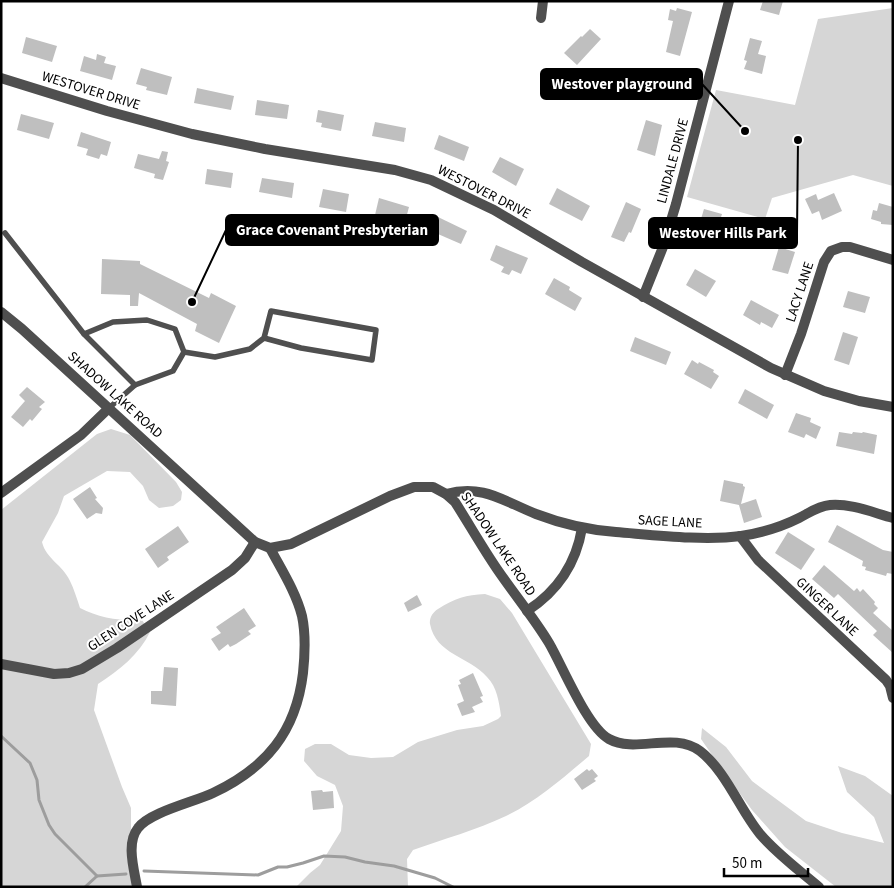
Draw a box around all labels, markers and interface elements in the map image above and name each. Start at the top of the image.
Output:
street label: WESTOVER DRIVE [39,67,143,115]
callout: Westover playground [541,69,702,99]
text: Westover playground [552,74,692,95]
street label: LINDALE DRIVE [652,116,694,206]
street label: WESTOVER DRIVE [434,160,534,224]
callout: Grace Covenant Presbyterian [226,215,438,245]
callout: Westover Hills Park [649,218,797,248]
text: Grace Covenant Presbyterian [236,220,428,241]
text: Westover Hills Park [659,223,788,244]
street label: LACY LANE [781,259,819,325]
street label: SHADOW LAKE ROAD [63,347,167,443]
street label: SHADOW LAKE ROAD [456,488,540,600]
street label: SAGE LANE [637,510,703,534]
street label: GINGER LANE [791,573,863,641]
street label: GLEN COVE LANE [84,585,178,657]
scale bar [724,846,808,878]
text: 50 m [732,853,762,874]

